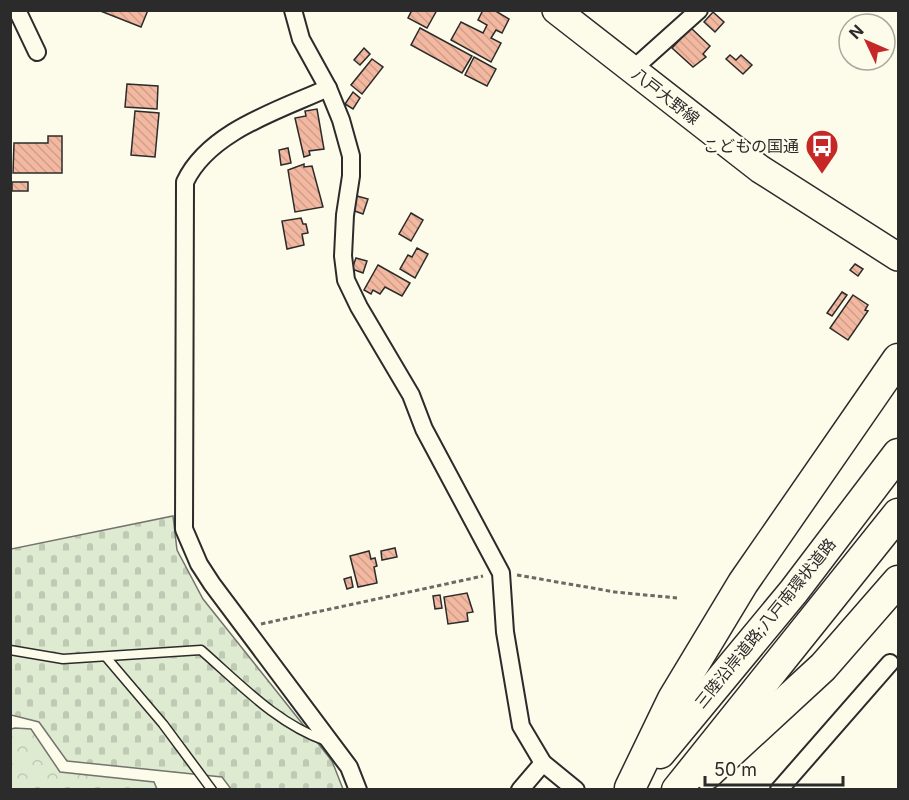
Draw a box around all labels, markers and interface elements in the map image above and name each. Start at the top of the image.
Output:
north arrow [837,12,897,72]
text: N [845,20,868,43]
street label: 八戸大野線 [628,63,704,129]
bus stop icon: こどもの国通 [804,128,840,175]
place label: こどもの国通 [703,136,799,156]
street label: 三陸沿岸道路;八戸南環状道路 [690,534,840,712]
scale bar [705,749,843,787]
text: 50 m [714,759,757,780]

